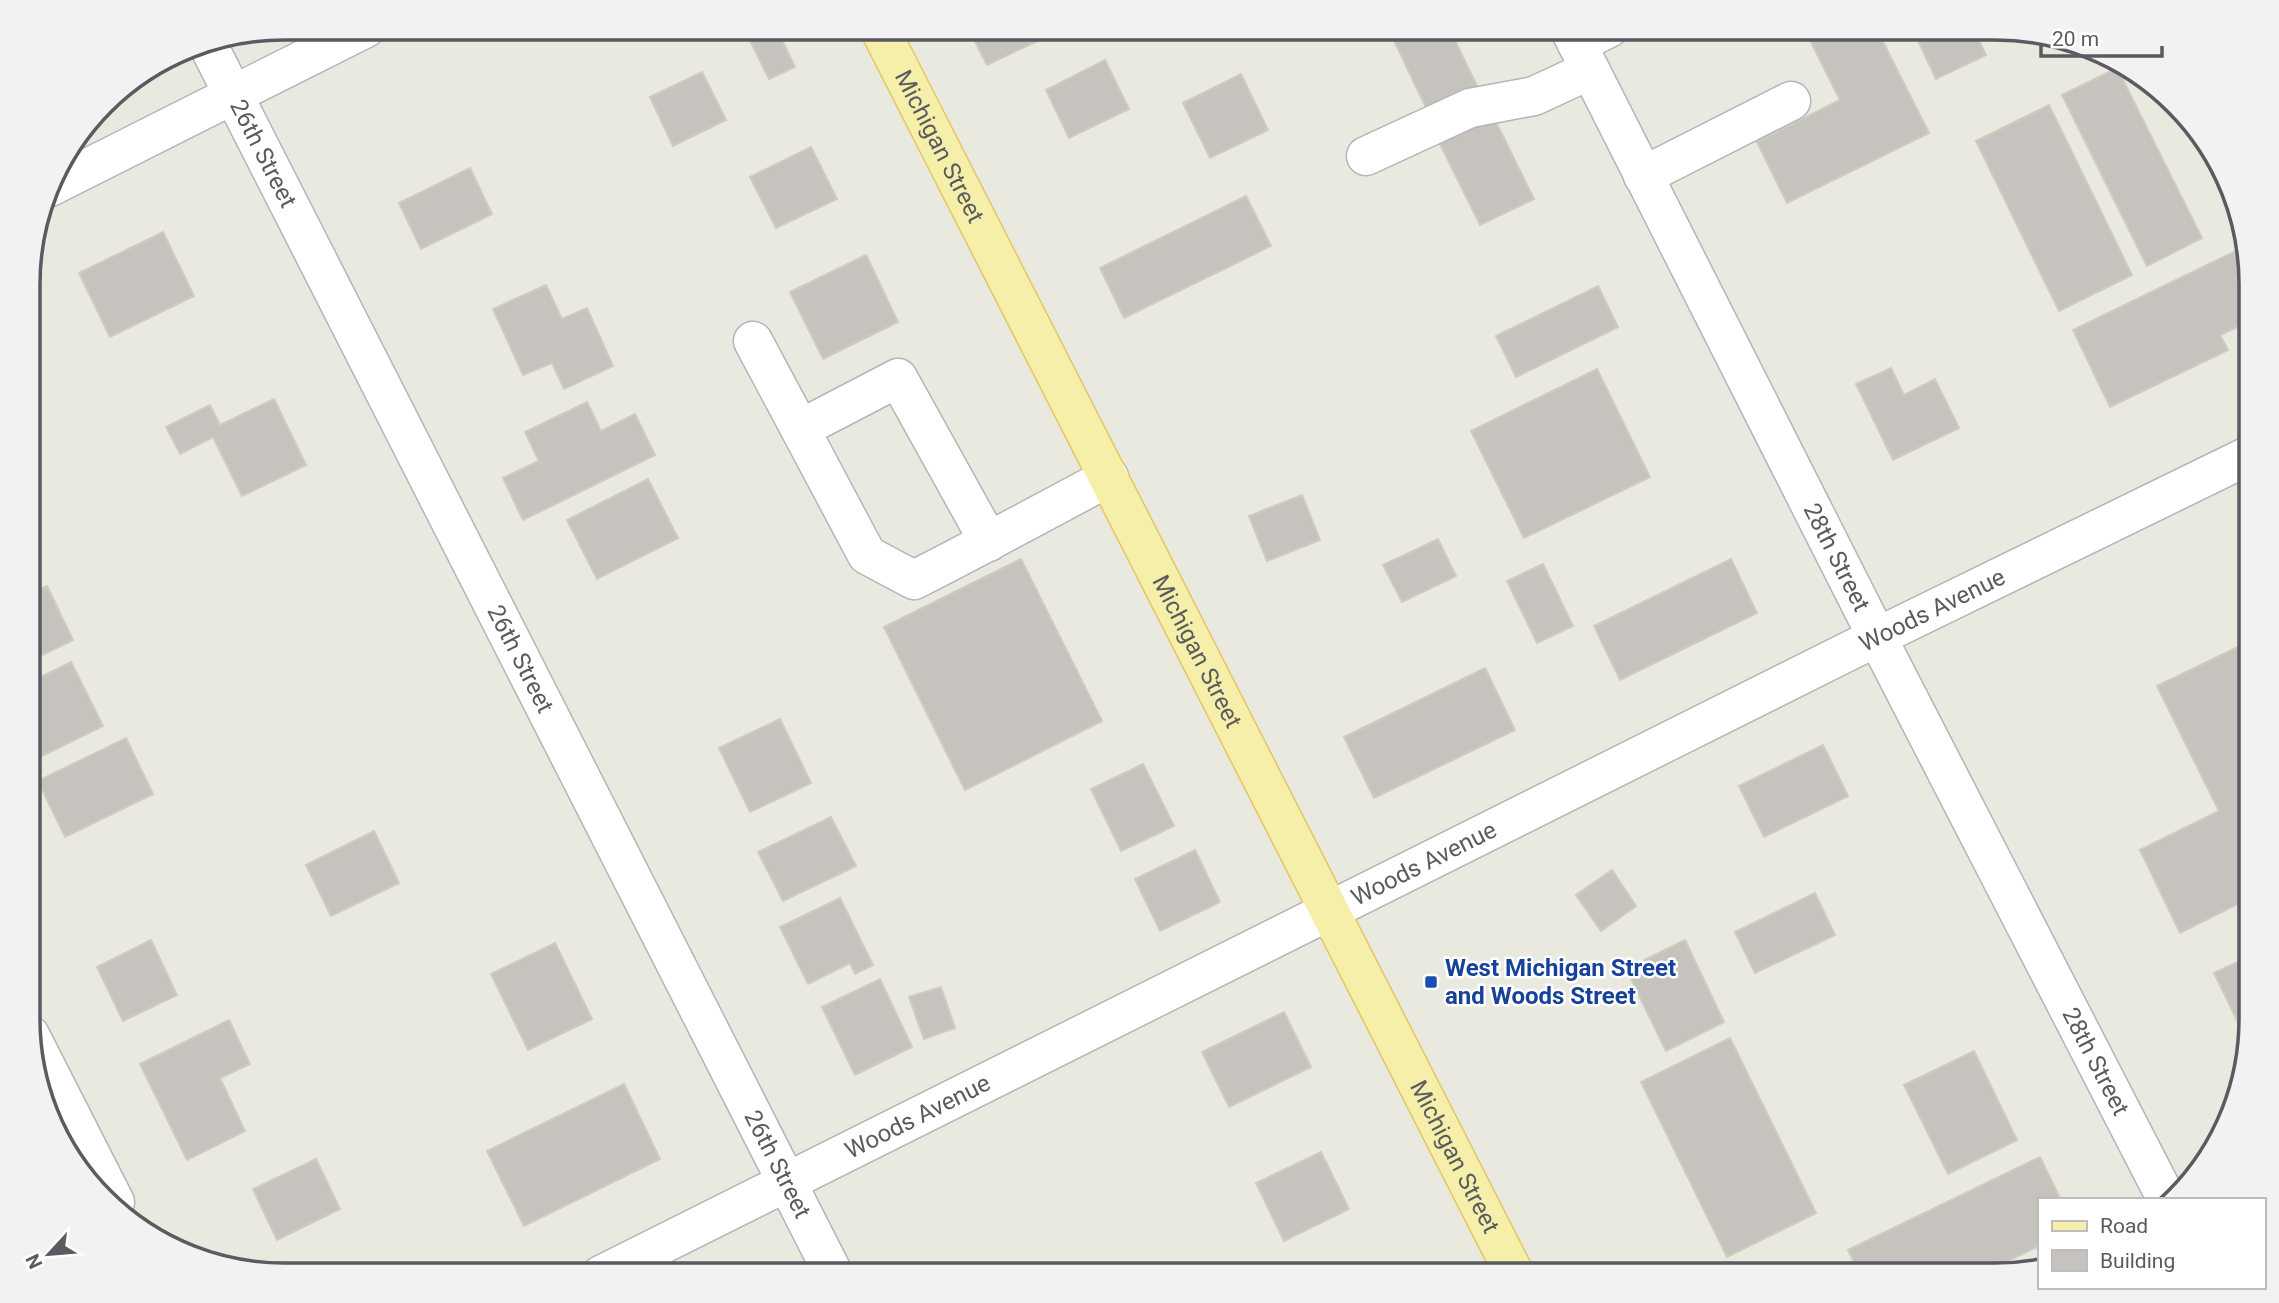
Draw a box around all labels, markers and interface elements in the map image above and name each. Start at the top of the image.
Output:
scale bar [2041,14,2162,58]
text: 20 m [2052,27,2099,51]
street label: Michigan Street [889,65,990,228]
street label: 26th Street [224,95,302,212]
street label: 28th Street [1798,498,1876,616]
street label: Woods Avenue [1855,563,2010,658]
street label: Michigan Street [1147,571,1248,733]
street label: 26th Street [481,600,560,718]
street label: Woods Avenue [1347,816,1501,912]
place label: West Michigan Street and Woods Street [1445,954,1676,1010]
marker: West Michigan Street and Woods Street [1423,974,1439,990]
street label: 28th Street [2056,1003,2135,1120]
street label: Woods Avenue [840,1069,995,1165]
street label: Michigan Street [1404,1076,1505,1238]
street label: 26th Street [738,1105,817,1223]
legend [2038,1198,2265,1289]
text: Road [2100,1214,2148,1238]
north arrow [14,1219,84,1289]
text: Building [2100,1249,2175,1273]
text: N [21,1250,47,1272]

